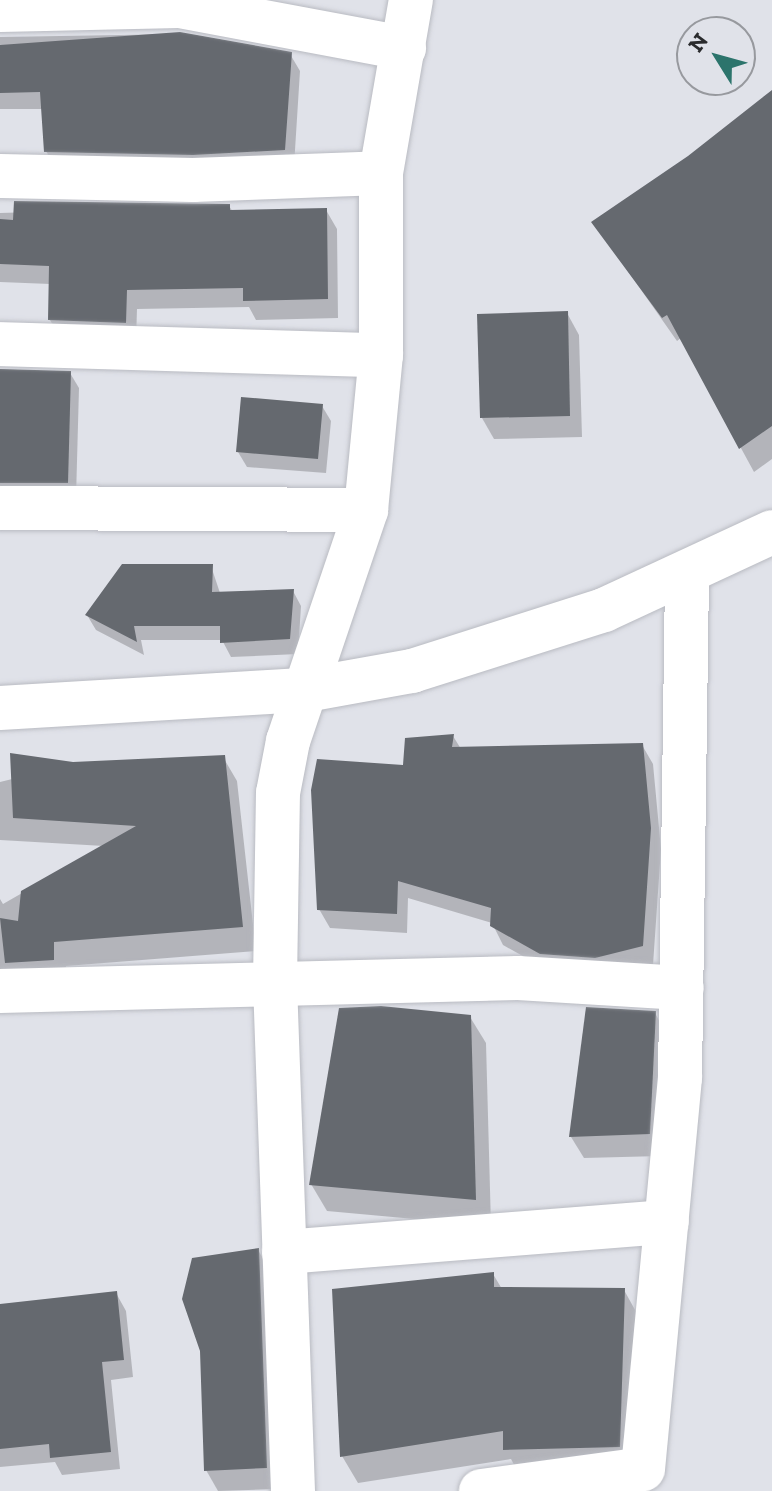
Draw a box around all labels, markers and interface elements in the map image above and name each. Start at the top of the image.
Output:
north arrow [676,16,756,96]
text: N [682,28,714,57]

